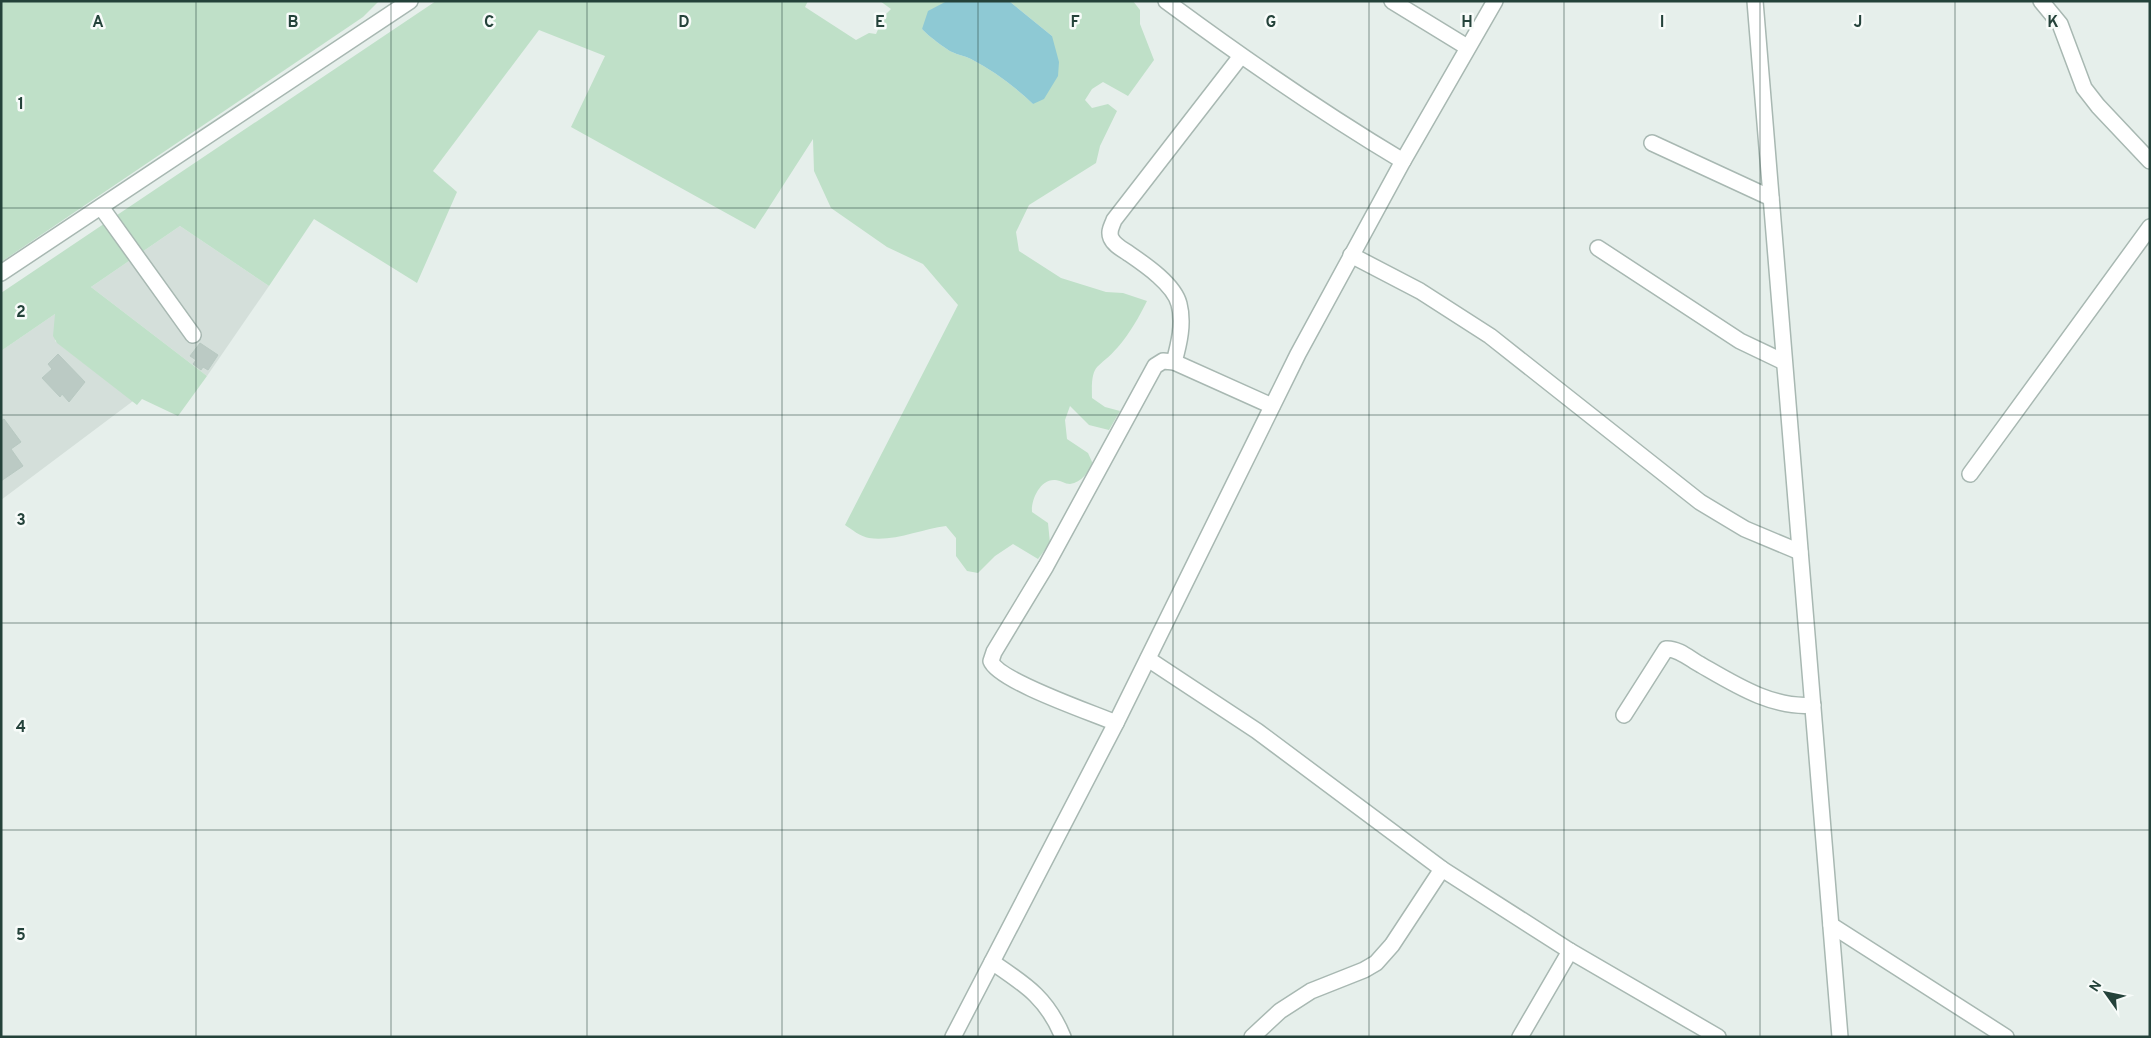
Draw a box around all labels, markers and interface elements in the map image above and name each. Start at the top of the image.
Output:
text: A [92,13,104,33]
text: B [287,13,299,33]
text: C [484,13,494,33]
text: D [678,13,690,33]
text: E [875,13,885,33]
text: F [1070,13,1080,33]
text: G [1266,13,1276,33]
text: H [1461,13,1473,33]
text: I [1660,13,1664,33]
text: J [1854,13,1862,33]
text: K [2047,13,2059,33]
text: 1 [18,95,24,115]
text: 2 [16,303,26,323]
text: 3 [16,511,26,531]
text: 4 [16,718,26,738]
text: 5 [16,926,26,946]
north arrow [2081,968,2131,1018]
text: N [2086,978,2106,996]

